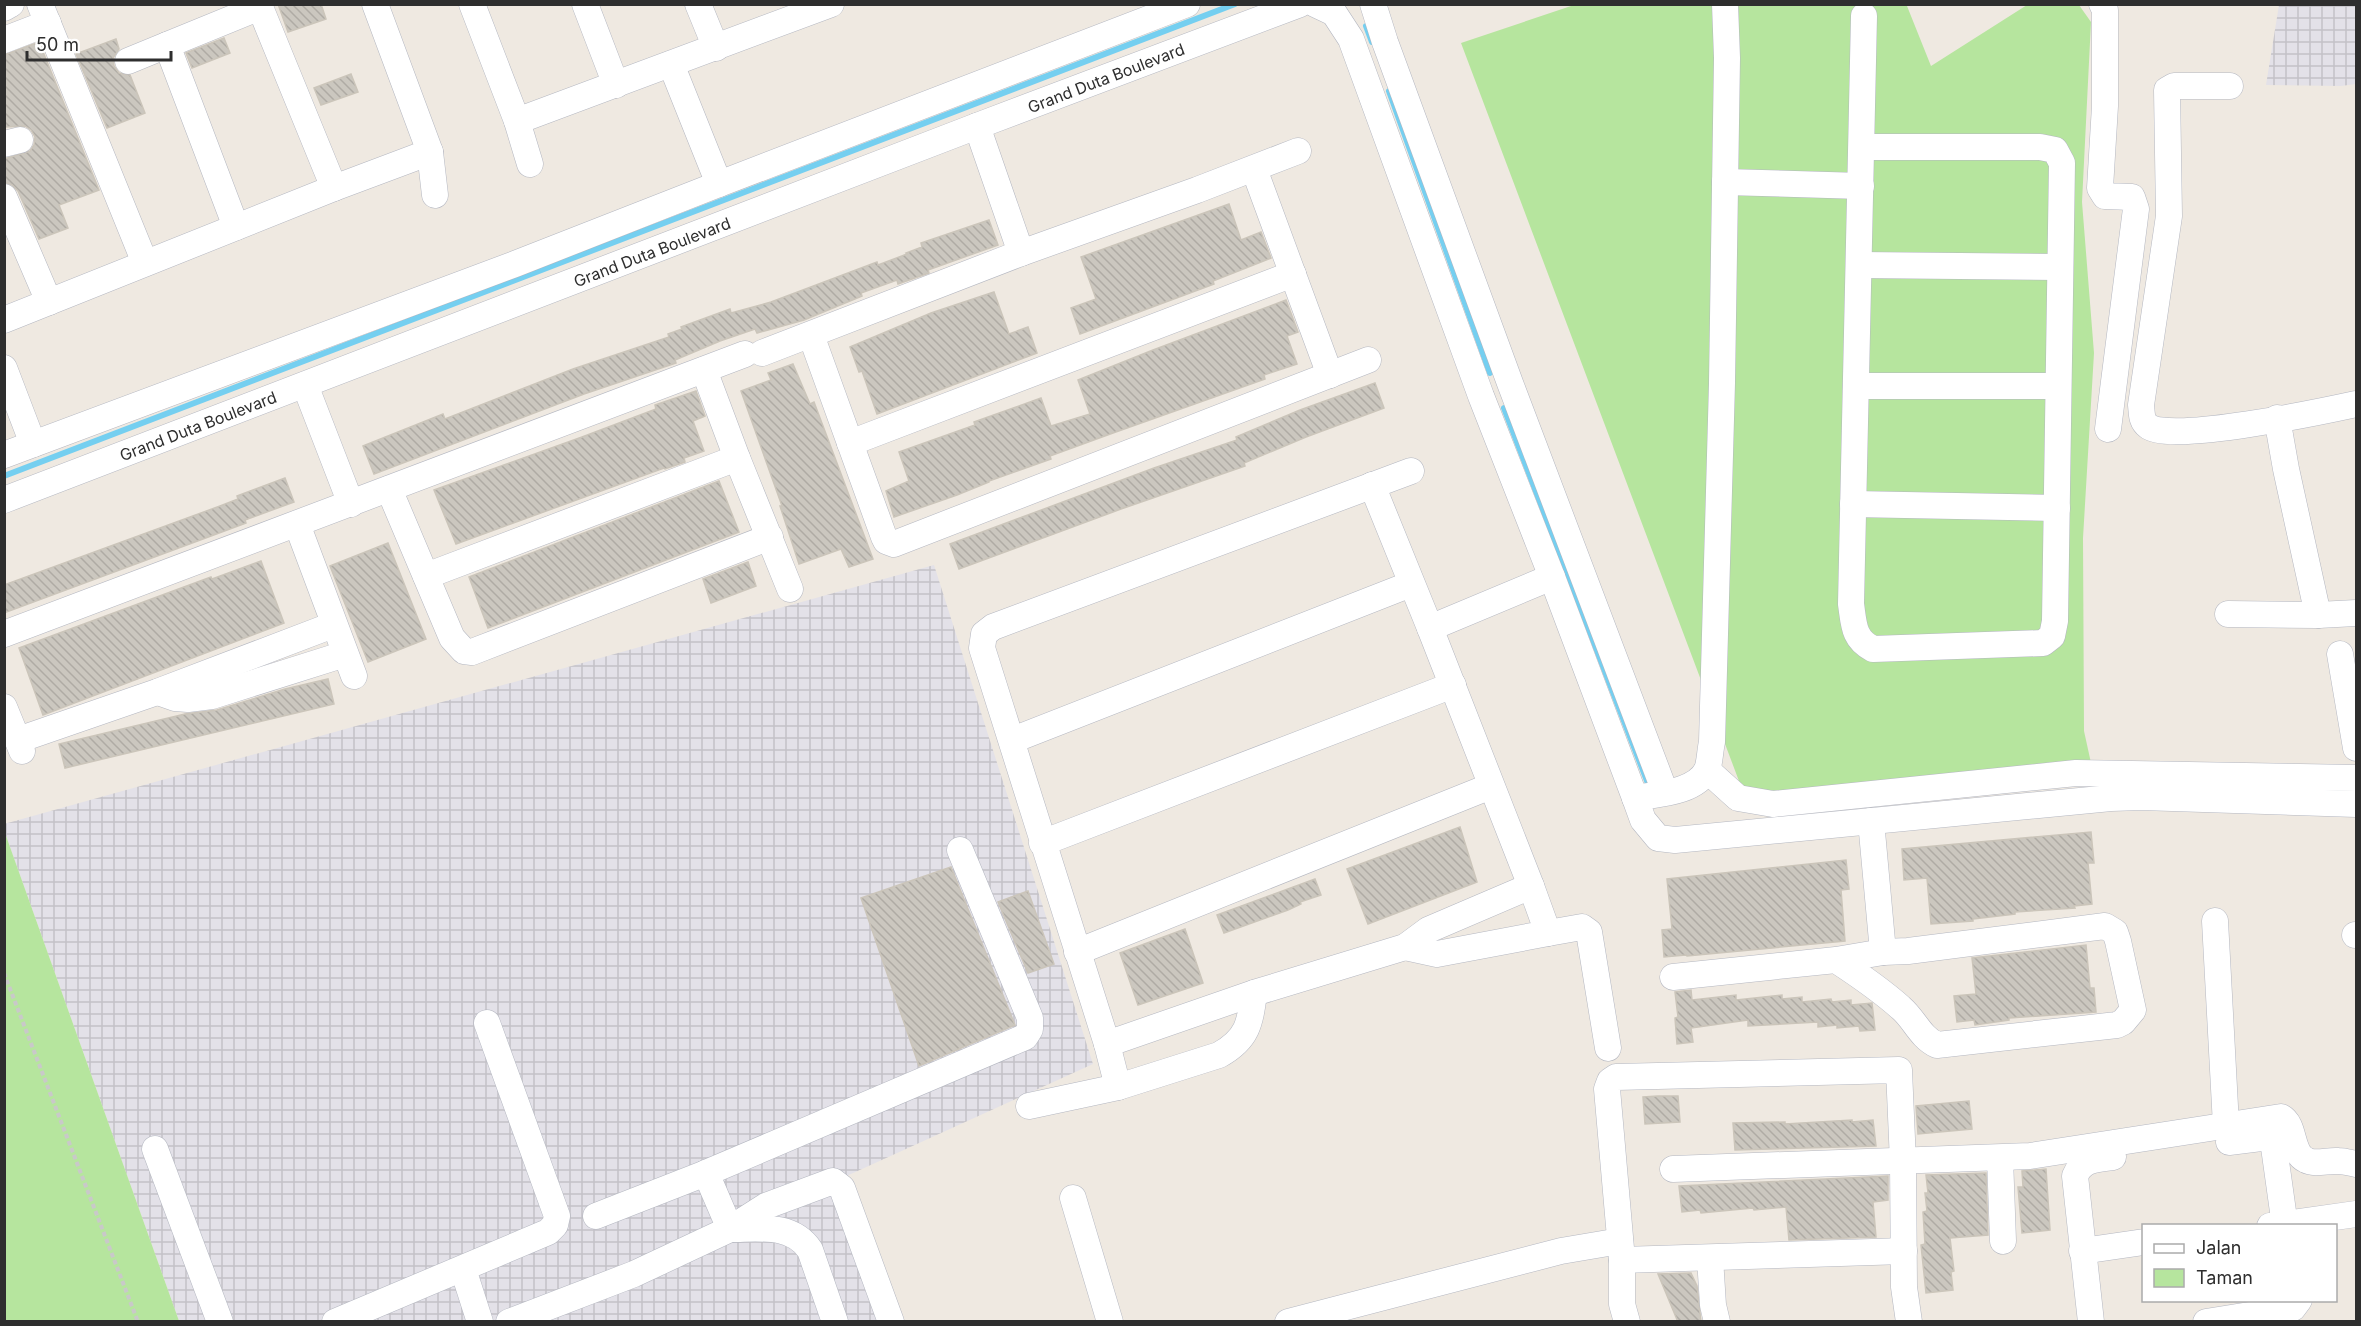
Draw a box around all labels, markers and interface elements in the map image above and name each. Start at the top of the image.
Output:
scale bar [27,24,171,62]
text: 50 m [36,34,79,55]
street label: Grand Duta Boulevard [1025,39,1187,117]
street label: Grand Duta Boulevard [571,213,733,291]
street label: Grand Duta Boulevard [117,387,279,465]
legend [2142,1224,2337,1302]
text: Jalan [2196,1237,2241,1258]
text: Taman [2196,1267,2253,1288]

